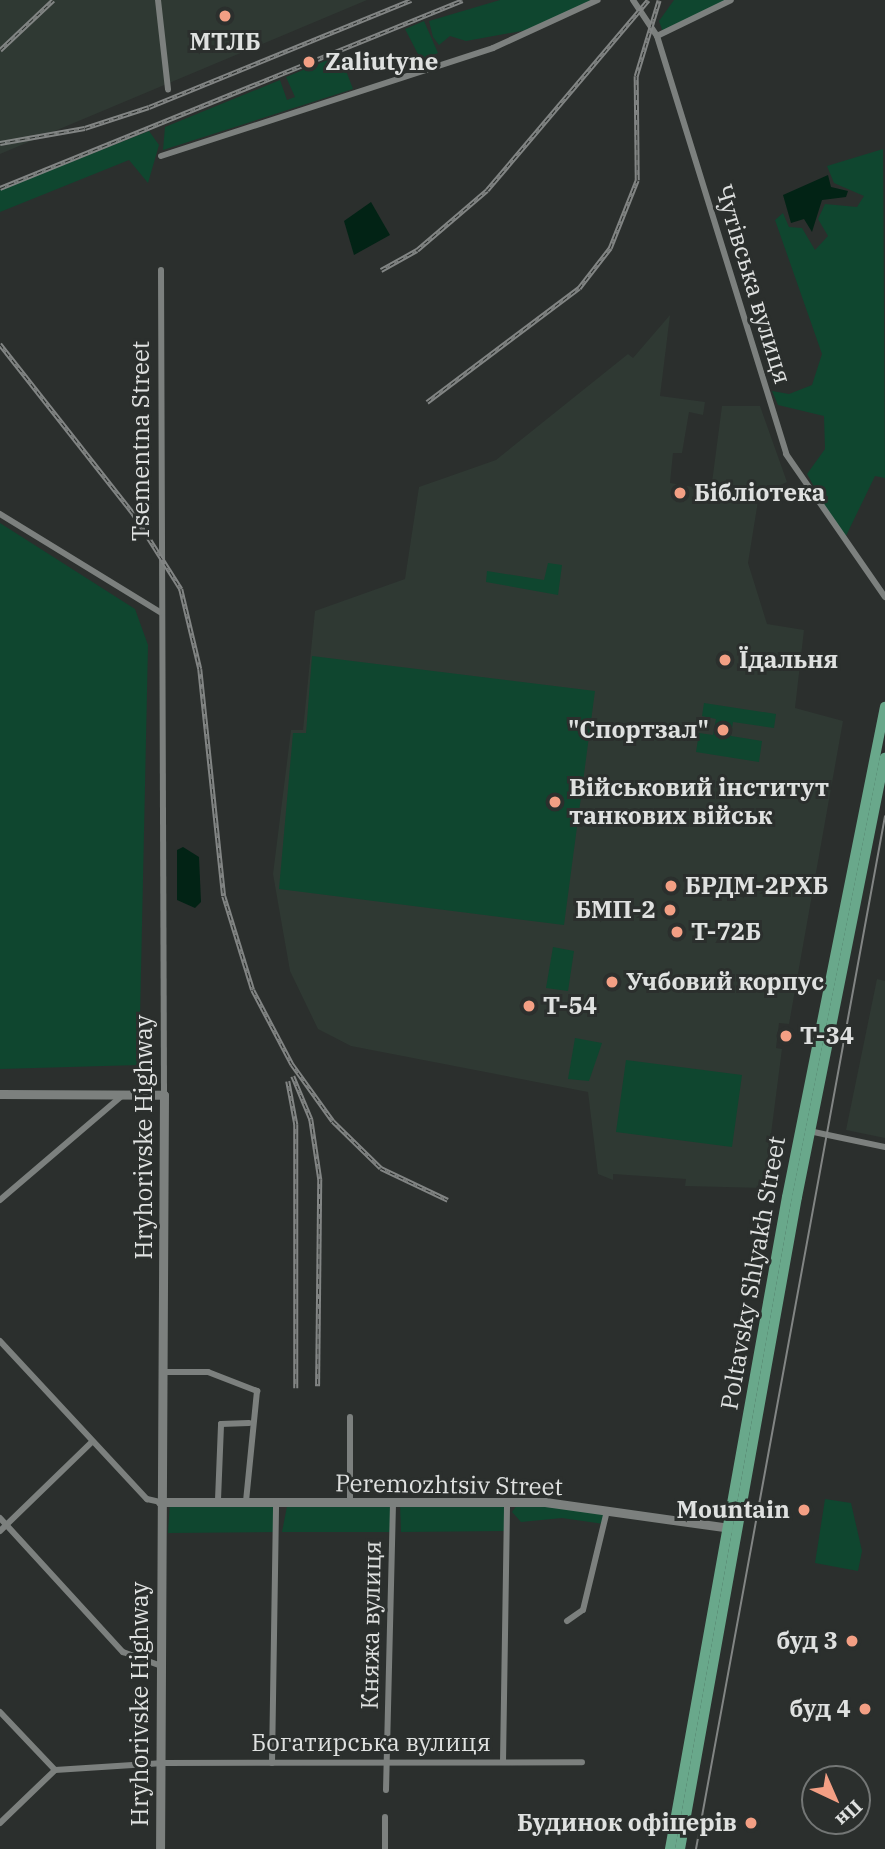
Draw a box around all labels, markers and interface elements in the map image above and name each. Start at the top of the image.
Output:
marker: МТЛБ [217,8,233,24]
place label: МТЛБ [189,28,261,56]
place label: Zaliutyne [325,48,438,76]
marker: Zaliutyne [299,52,319,72]
street label: Чутівська вулиця [709,181,797,387]
street label: Tsementna Street [127,341,155,541]
place label: Бібліотека [694,479,826,507]
marker: Бібліотека [672,485,688,501]
place label: Їдальня [739,646,838,674]
marker: Їдальня [717,652,733,668]
place label: "Спортзал" [568,716,709,744]
marker: "Спортзал" [715,722,731,738]
place label: Військовий інститут танкових військ [569,774,829,830]
marker: Військовий інститут танкових військ [547,794,563,810]
place label: БРДМ-2РХБ [685,872,828,900]
marker: БРДМ-2РХБ [663,878,679,894]
place label: БМП-2 [575,896,656,924]
marker: БМП-2 [662,902,678,918]
place label: Т-72Б [691,918,761,946]
marker: Т-72Б [669,924,685,940]
place label: Учбовий корпус [626,968,824,996]
marker: Учбовий корпус [604,974,620,990]
place label: Т-54 [543,992,597,1020]
marker: Т-54 [521,998,537,1014]
street label: Hryhorivske Highway [130,1015,158,1259]
place label: T-34 [800,1022,854,1050]
marker: T-34 [778,1028,794,1044]
street label: Poltavsky Shlyakh Street [715,1134,791,1412]
street label: Peremozhtsiv Street [335,1469,563,1501]
place label: Mountain [677,1496,790,1524]
marker: Mountain [796,1502,812,1518]
street label: Княжа вулиця [355,1540,387,1710]
street label: Hryhorivske Highway [126,1582,154,1826]
place label: буд 3 [776,1627,838,1655]
marker: буд 3 [844,1633,860,1649]
place label: буд 4 [789,1695,851,1723]
marker: буд 4 [857,1701,873,1717]
street label: Богатирська вулиця [251,1729,491,1757]
north arrow [801,1765,871,1835]
text: Пн [831,1795,868,1832]
place label: Будинок офіцерів [517,1809,737,1837]
marker: Будинок офіцерів [743,1815,759,1831]

